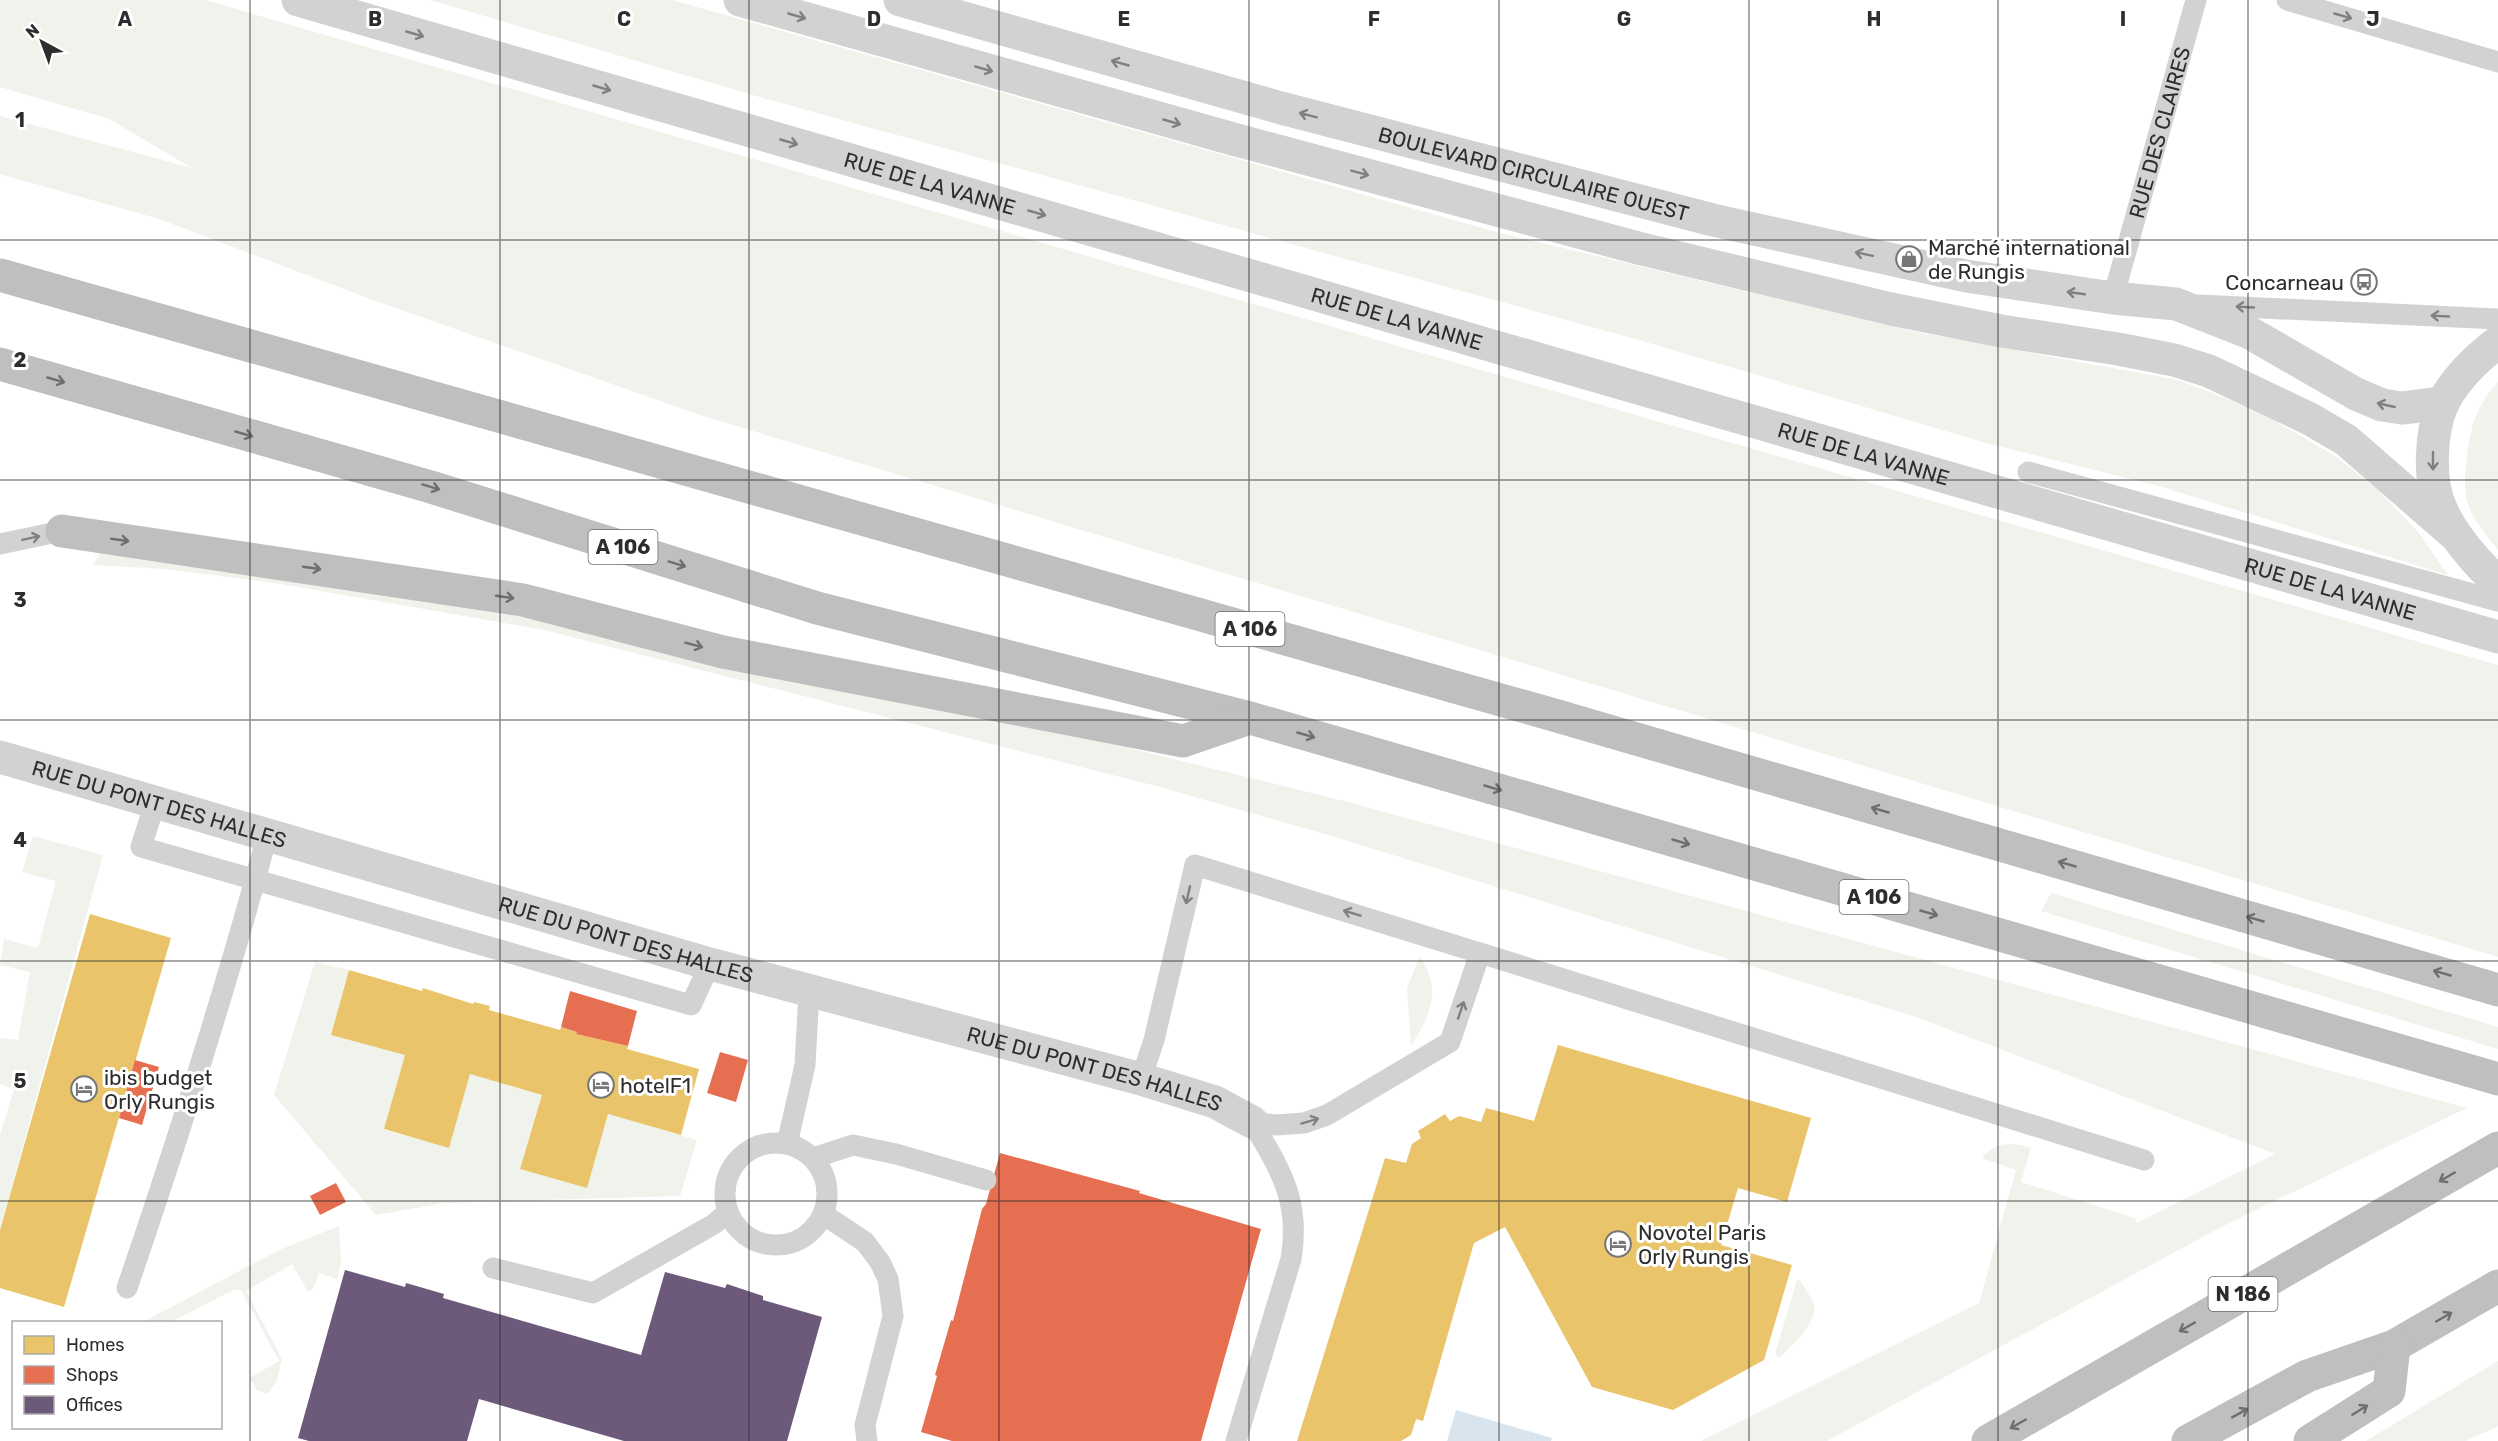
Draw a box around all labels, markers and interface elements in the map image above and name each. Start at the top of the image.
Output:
text: A [118,7,133,31]
text: B [368,7,382,31]
text: C [617,7,631,31]
text: D [867,7,881,31]
text: E [1118,7,1130,31]
text: F [1368,7,1380,31]
text: G [1617,7,1631,31]
text: H [1867,7,1881,31]
text: I [2120,7,2126,31]
text: J [2366,7,2380,31]
one-way arrow [787,11,806,22]
one-way arrow [2333,11,2352,22]
north arrow [12,12,72,72]
text: N [22,20,43,42]
one-way arrow [405,29,424,40]
street label: RUE DES CLAIRES [2123,44,2195,221]
one-way arrow [1111,56,1130,68]
one-way arrow [975,64,994,75]
one-way arrow [592,82,611,94]
text: 1 [15,108,25,132]
one-way arrow [1299,108,1318,120]
one-way arrow [1162,117,1181,128]
street label: BOULEVARD CIRCULAIRE OUEST [1376,121,1692,226]
one-way arrow [780,136,799,148]
street label: RUE DE LA VANNE [841,146,1019,220]
one-way arrow [1350,168,1369,180]
one-way arrow [1027,208,1046,219]
place label: Marché international de Rungis [1928,235,2130,284]
shop icon: Marché international de Rungis [1894,244,1924,274]
one-way arrow [1854,247,1873,259]
bus stop icon: Concarneau [2349,267,2379,297]
place label: Concarneau [2225,270,2344,295]
street label: RUE DE LA VANNE [1308,281,1486,355]
one-way arrow [2067,287,2086,298]
one-way arrow [2235,301,2255,312]
one-way arrow [2430,310,2450,321]
text: 2 [14,348,27,372]
one-way arrow [46,375,65,386]
one-way arrow [2376,398,2395,410]
street label: RUE DE LA VANNE [1775,417,1952,490]
one-way arrow [234,428,253,440]
one-way arrow [2427,450,2439,470]
one-way arrow [421,482,440,493]
road number: A 106 [588,530,658,564]
one-way arrow [21,531,40,543]
one-way arrow [109,534,129,545]
street label: RUE DE LA VANNE [2242,552,2419,625]
one-way arrow [667,560,686,571]
one-way arrow [302,563,322,574]
text: 3 [13,588,27,612]
one-way arrow [495,592,515,603]
road number: A 106 [1216,612,1284,646]
one-way arrow [685,639,704,651]
one-way arrow [1296,729,1315,741]
street label: RUE DU PONT DES HALLES [29,755,290,852]
one-way arrow [1484,783,1503,794]
one-way arrow [1871,804,1890,815]
text: 4 [13,828,27,852]
one-way arrow [1671,837,1690,848]
one-way arrow [2058,858,2077,869]
road number: A 106 [1840,880,1908,914]
one-way arrow [1181,885,1193,904]
street label: RUE DU PONT DES HALLES [496,891,756,988]
one-way arrow [1343,907,1362,918]
one-way arrow [1919,908,1938,919]
one-way arrow [2246,913,2265,924]
one-way arrow [2433,967,2452,978]
one-way arrow [1456,1001,1467,1020]
street label: RUE DU PONT DES HALLES [964,1021,1227,1116]
place label: ibis budget Orly Rungis [104,1065,215,1114]
text: 5 [14,1069,27,1093]
hotel icon: hotelF1 [586,1070,616,1100]
place label: hotelF1 [620,1073,691,1098]
hotel icon: ibis budget Orly Rungis [69,1074,99,1104]
one-way arrow [1300,1115,1319,1126]
one-way arrow [2439,1171,2456,1183]
place label: Novotel Paris Orly Rungis [1638,1220,1766,1269]
hotel icon: Novotel Paris Orly Rungis [1603,1229,1633,1259]
road number: N 186 [2208,1277,2278,1311]
one-way arrow [2435,1311,2452,1323]
legend [12,1321,222,1429]
one-way arrow [2179,1321,2196,1333]
text: Homes [66,1334,124,1356]
text: Shops [66,1364,118,1386]
text: Offices [66,1394,123,1416]
one-way arrow [2351,1403,2368,1415]
one-way arrow [2231,1407,2248,1419]
one-way arrow [2010,1418,2027,1430]

